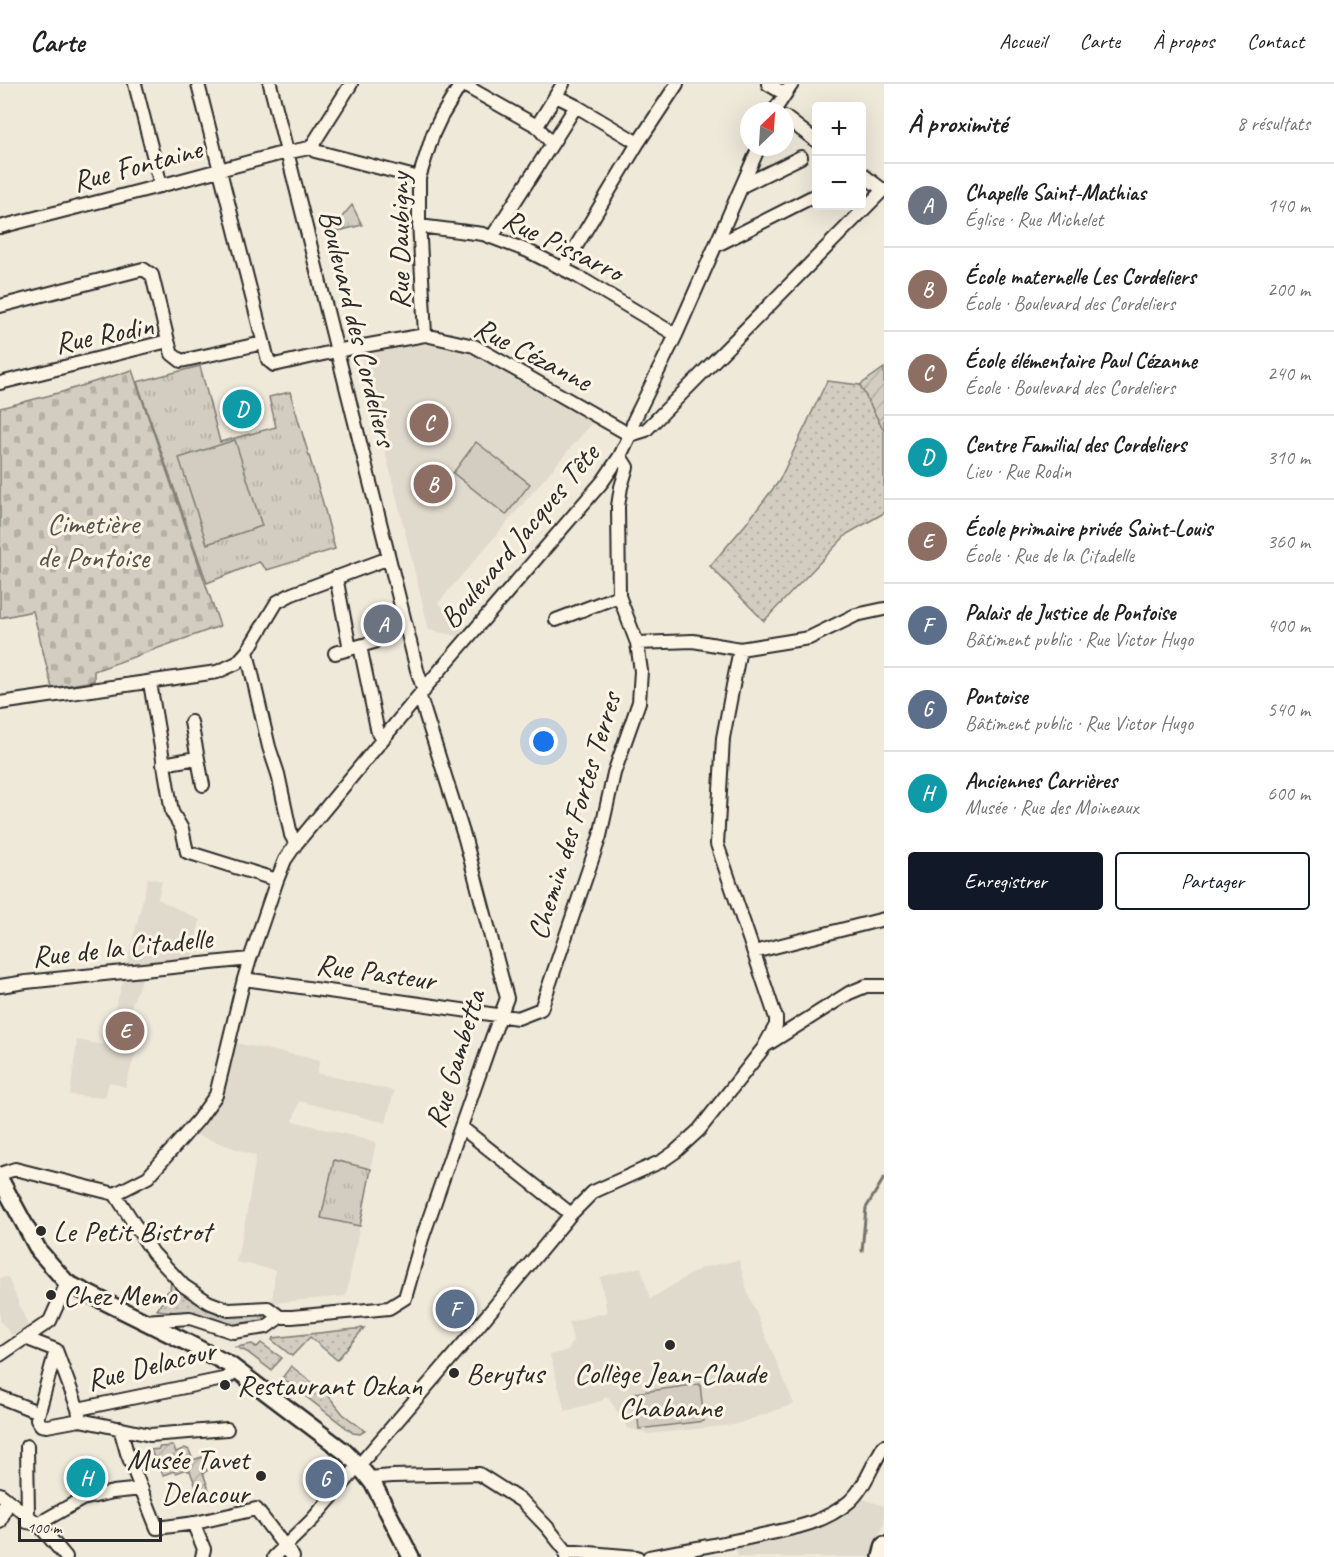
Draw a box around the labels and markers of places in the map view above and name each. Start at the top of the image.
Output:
pin: D [222,386,262,432]
pin: C [410,400,448,446]
pin: B [414,462,452,506]
pin: A [364,602,403,646]
pin: E [106,1008,144,1054]
place label: Le Petit Bistrot [53,1212,215,1250]
marker: Le Petit Bistrot [34,1224,48,1238]
place label: Chez Memo [63,1276,178,1314]
pin: F [436,1286,474,1332]
marker: Chez Memo [44,1288,58,1302]
marker: Collège Jean-Claude Chabanne [663,1338,677,1352]
place label: Berytus [466,1354,546,1392]
place label: Collège Jean-Claude Chabanne [574,1354,768,1426]
place label: Restaurant Ozkan [237,1366,423,1404]
marker: Berytus [447,1366,461,1380]
marker: Restaurant Ozkan [218,1378,232,1392]
place label: Musée Tavet Delacour [127,1440,252,1512]
pin: H [66,1456,106,1500]
pin: G [306,1456,344,1502]
marker: Musée Tavet Delacour [254,1469,268,1483]

